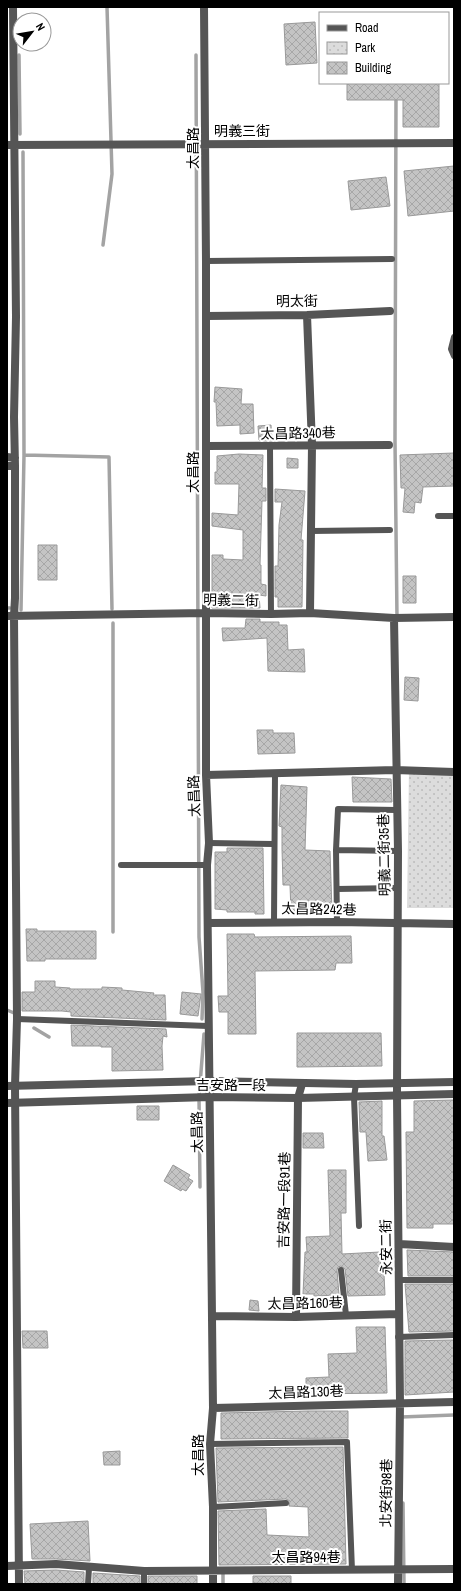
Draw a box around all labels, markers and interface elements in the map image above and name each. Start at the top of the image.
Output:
north arrow [12,12,52,52]
legend [319,12,449,84]
text: N [33,20,48,33]
text: Road [355,20,379,36]
text: Park [355,40,375,56]
text: Building [355,60,392,76]
street label: 明義三街 [214,122,270,140]
street label: 太昌路 [184,127,202,169]
street label: 明太街 [276,292,318,310]
street label: 太昌路340巷 [260,423,336,443]
street label: 太昌路 [184,451,202,493]
street label: 明義二街 [203,591,259,609]
street label: 太昌路 [184,775,204,817]
street label: 明義二街35巷 [374,813,394,897]
street label: 太昌路242巷 [281,899,357,919]
street label: 吉安路一段 [196,1076,266,1094]
street label: 太昌路 [188,1111,206,1153]
street label: 吉安路一段91巷 [274,1151,294,1249]
street label: 永安二街 [377,1219,395,1275]
street label: 太昌路160巷 [267,1293,343,1313]
street label: 太昌路130巷 [268,1382,344,1402]
street label: 太昌路 [189,1434,207,1476]
street label: 北安街98巷 [376,1458,396,1528]
street label: 太昌路94巷 [272,1548,340,1566]

